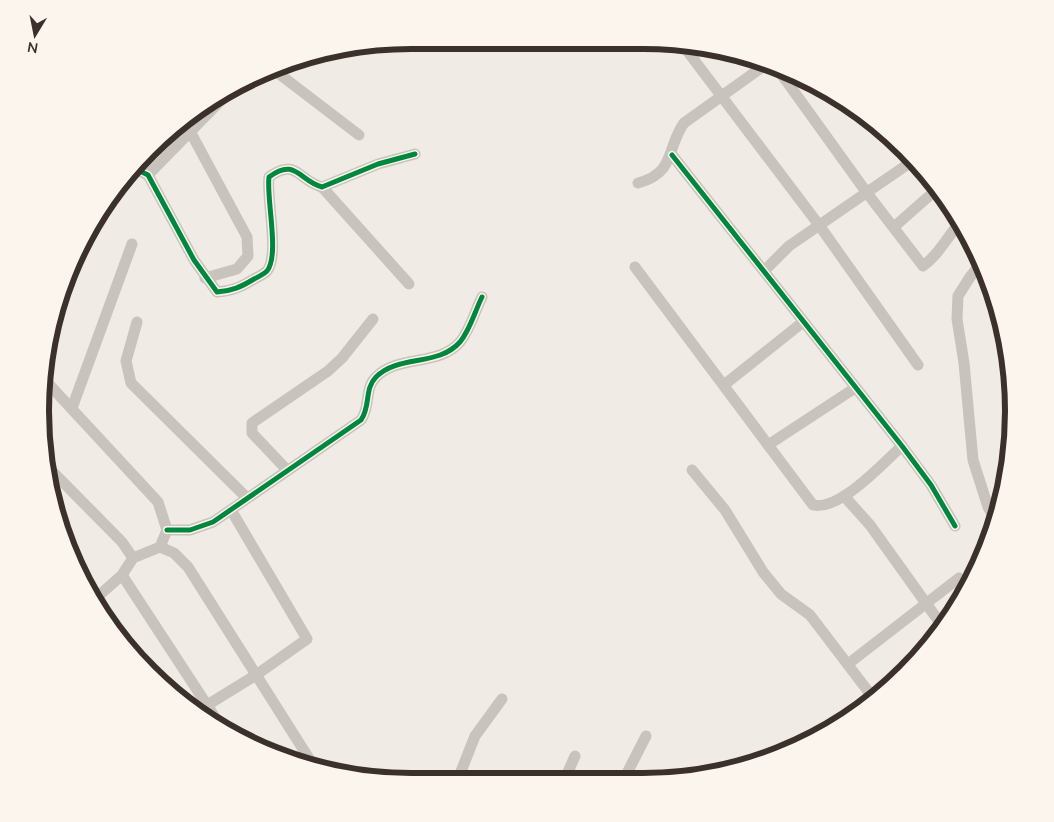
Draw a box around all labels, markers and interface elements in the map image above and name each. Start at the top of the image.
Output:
north arrow [10,10,60,60]
text: N [26,38,40,58]

